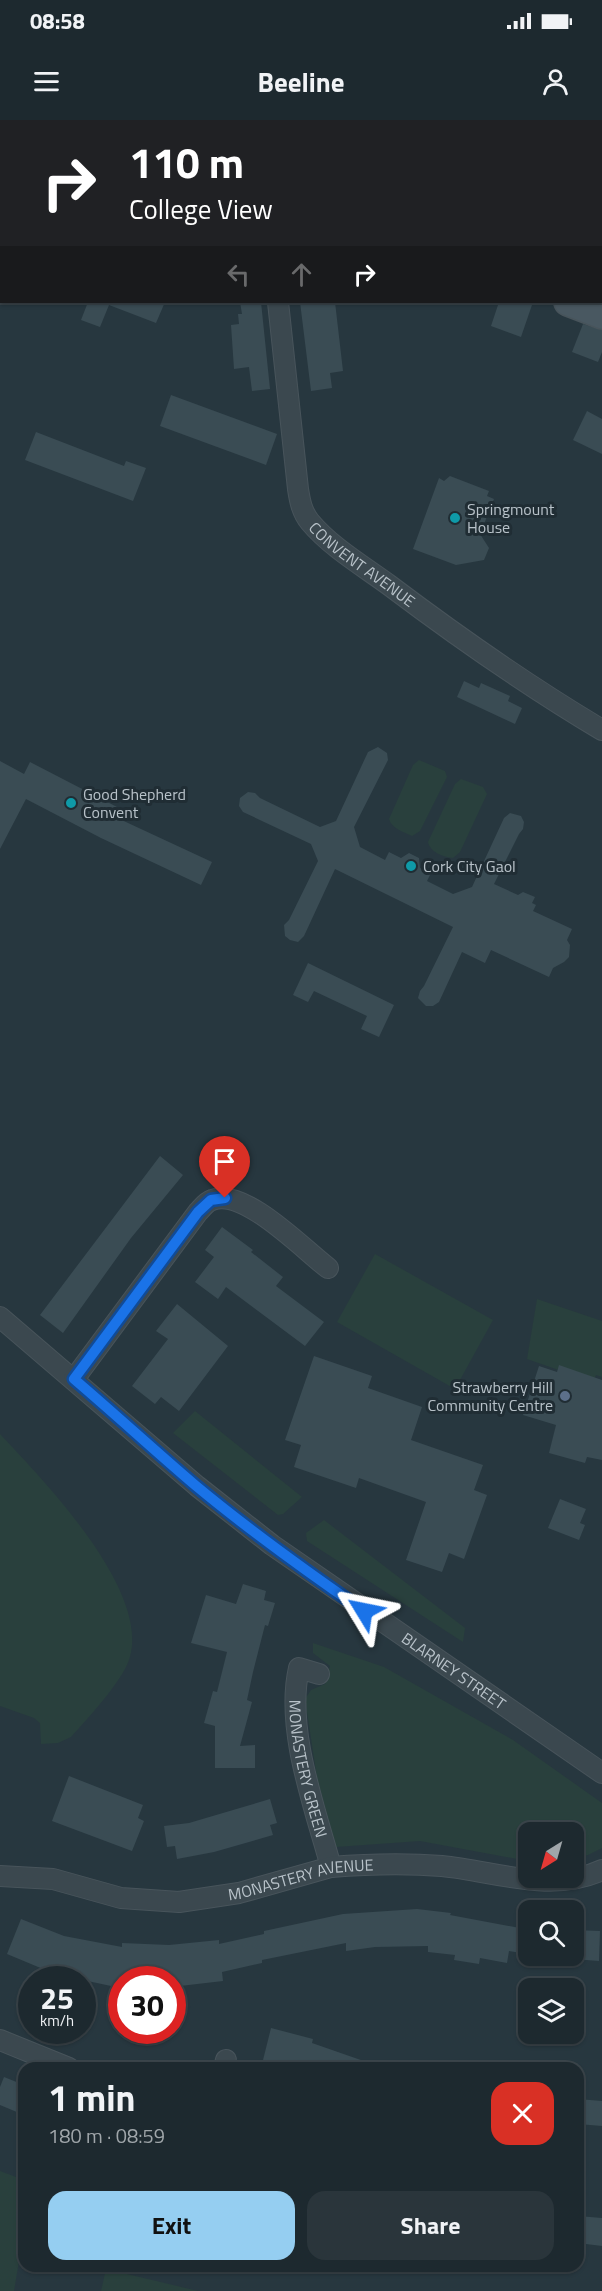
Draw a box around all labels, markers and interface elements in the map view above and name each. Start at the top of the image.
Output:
text: 08:58 [30,4,85,38]
text: Beeline [258,61,344,102]
icon: menu [30,65,63,98]
icon: person [539,65,572,98]
text: 110 m [129,130,244,194]
icon: right [30,144,108,222]
text: College View [129,188,273,229]
icon: left [222,258,255,291]
icon: ahead [285,258,318,291]
icon: right [348,258,381,291]
place label: Springmount House [467,497,555,539]
marker: Springmount House [448,511,462,525]
street label: CONVENT AVENUE [303,516,420,613]
place label: Good Shepherd Convent [83,782,186,824]
marker: Good Shepherd Convent [64,796,78,810]
place label: Cork City Gaol [423,854,516,878]
marker: Cork City Gaol [404,859,418,873]
pin [199,1136,250,1198]
icon: arrive [208,1145,241,1178]
place label: Strawberry Hill Community Centre [428,1375,553,1417]
marker: Strawberry Hill Community Centre [558,1389,572,1403]
position arrow [332,1579,396,1643]
street label: BLARNEY STREET [397,1626,511,1715]
street label: MONASTERY GREEN [283,1700,334,1840]
north arrow [518,1822,584,1888]
map controls [518,1822,584,2044]
street label: MONASTERY AVENUE [226,1853,374,1907]
button: search [518,1900,584,1966]
speed limit sign: 30 [108,1966,186,2044]
text: 25 [40,1975,74,2021]
button: layers [518,1978,584,2044]
text: km/h [40,2009,74,2032]
text: 1 min [48,2070,135,2125]
button: close [491,2082,554,2145]
text: 180 m · 08:59 [48,2120,165,2151]
button: Exit [48,2191,295,2260]
button: Share [307,2191,554,2260]

